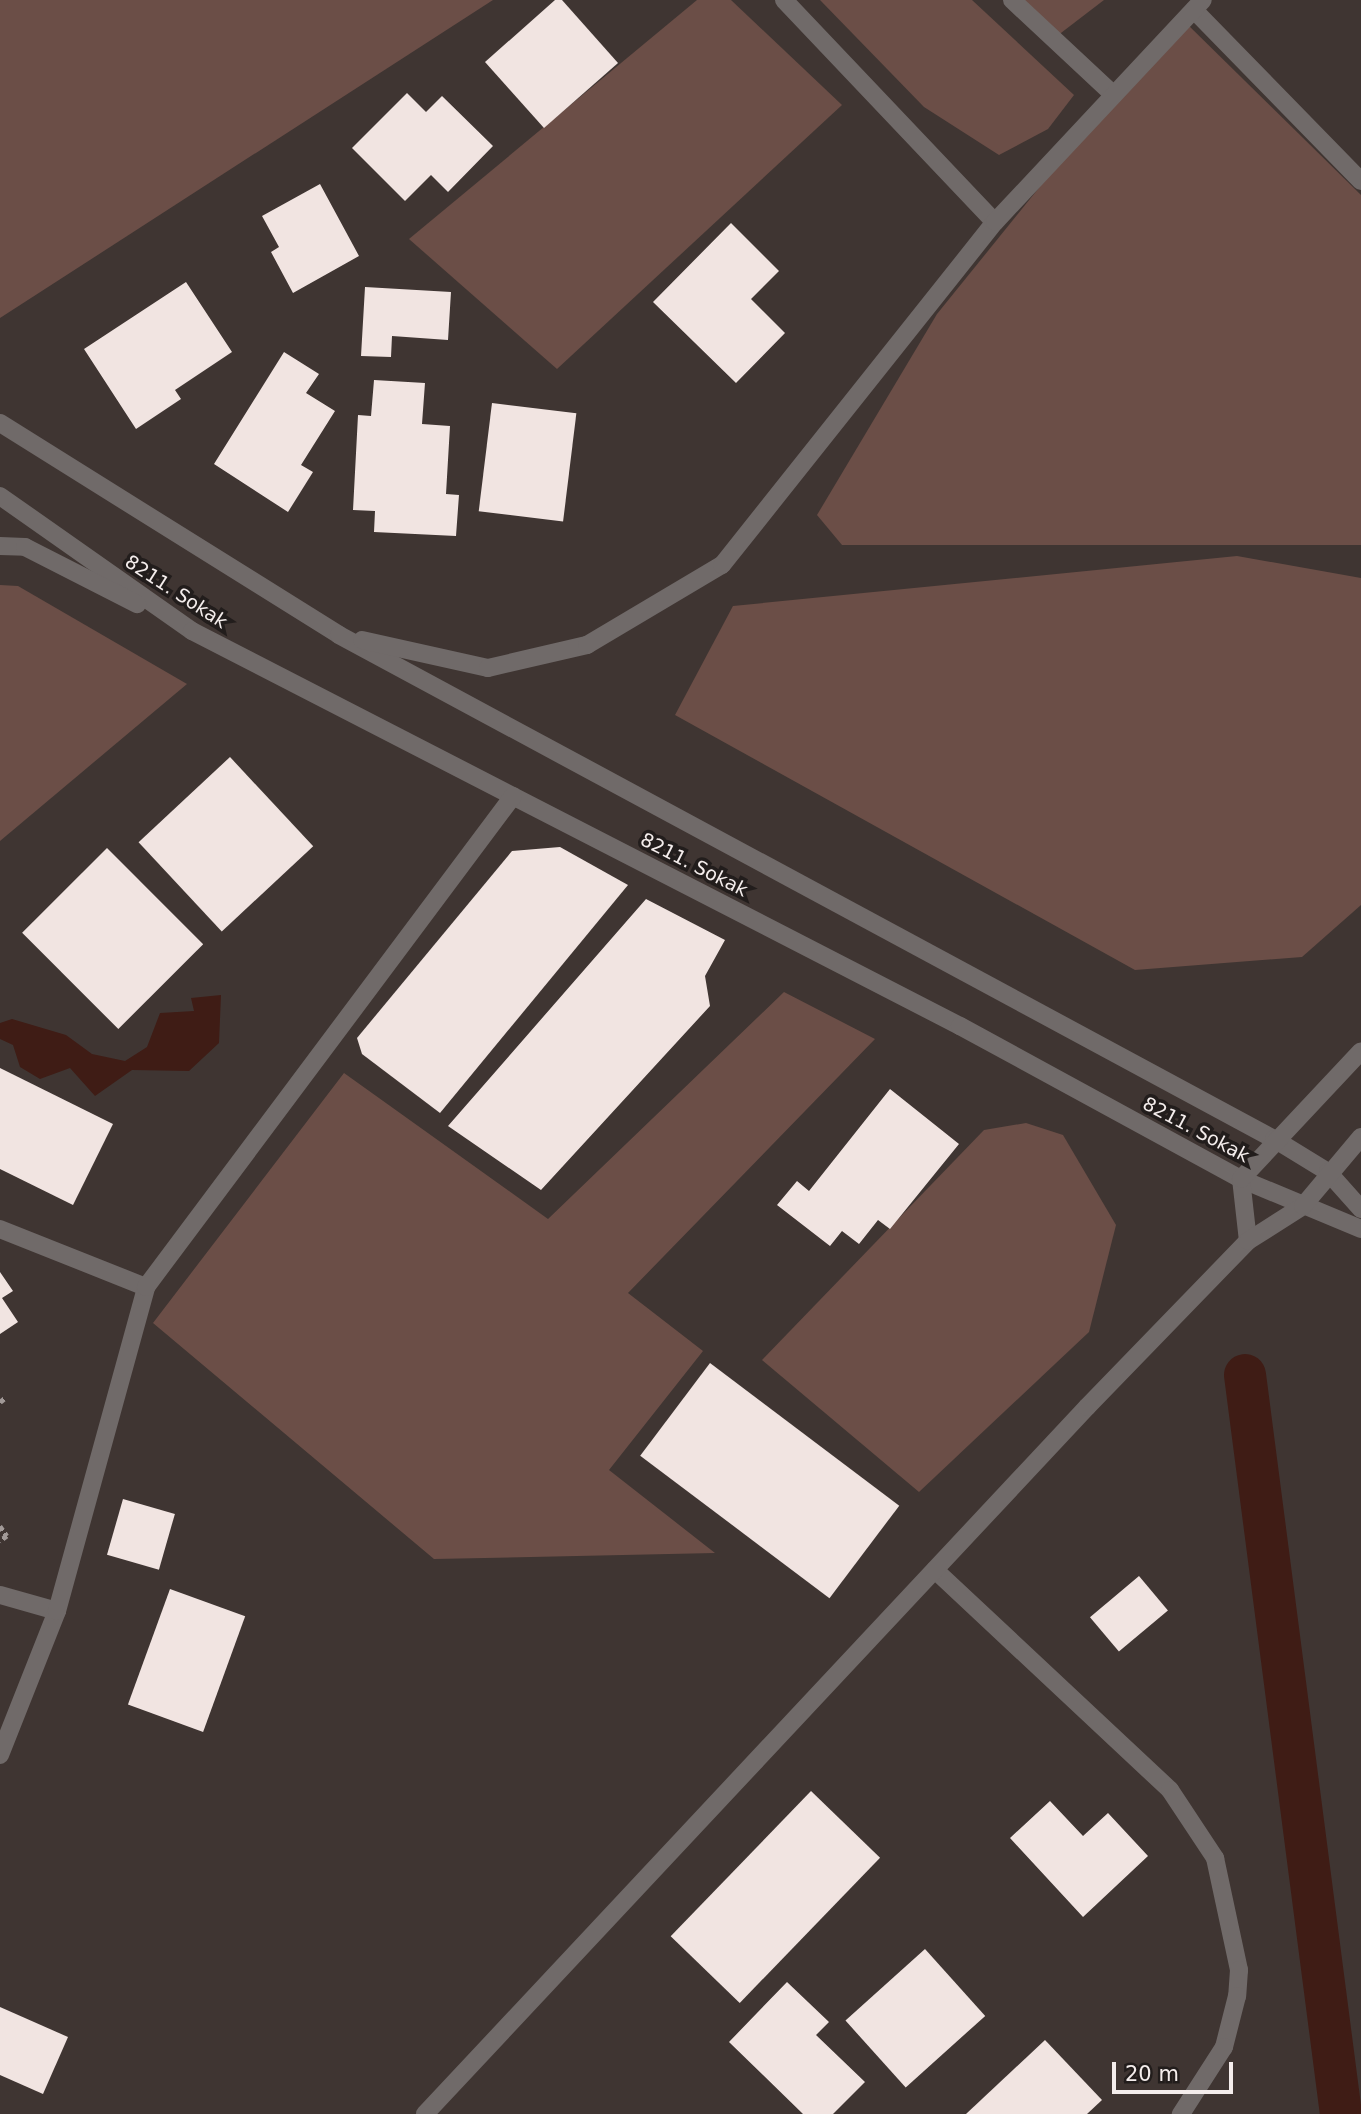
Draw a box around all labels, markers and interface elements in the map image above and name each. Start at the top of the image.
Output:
street label: 8211. Sokak [121,550,231,634]
street label: 8211. Sokak [637,828,751,902]
street label: 8211. Sokak [1139,1092,1253,1168]
scale bar [1116,2048,1237,2092]
text: 20 m [1125,2062,1179,2086]

